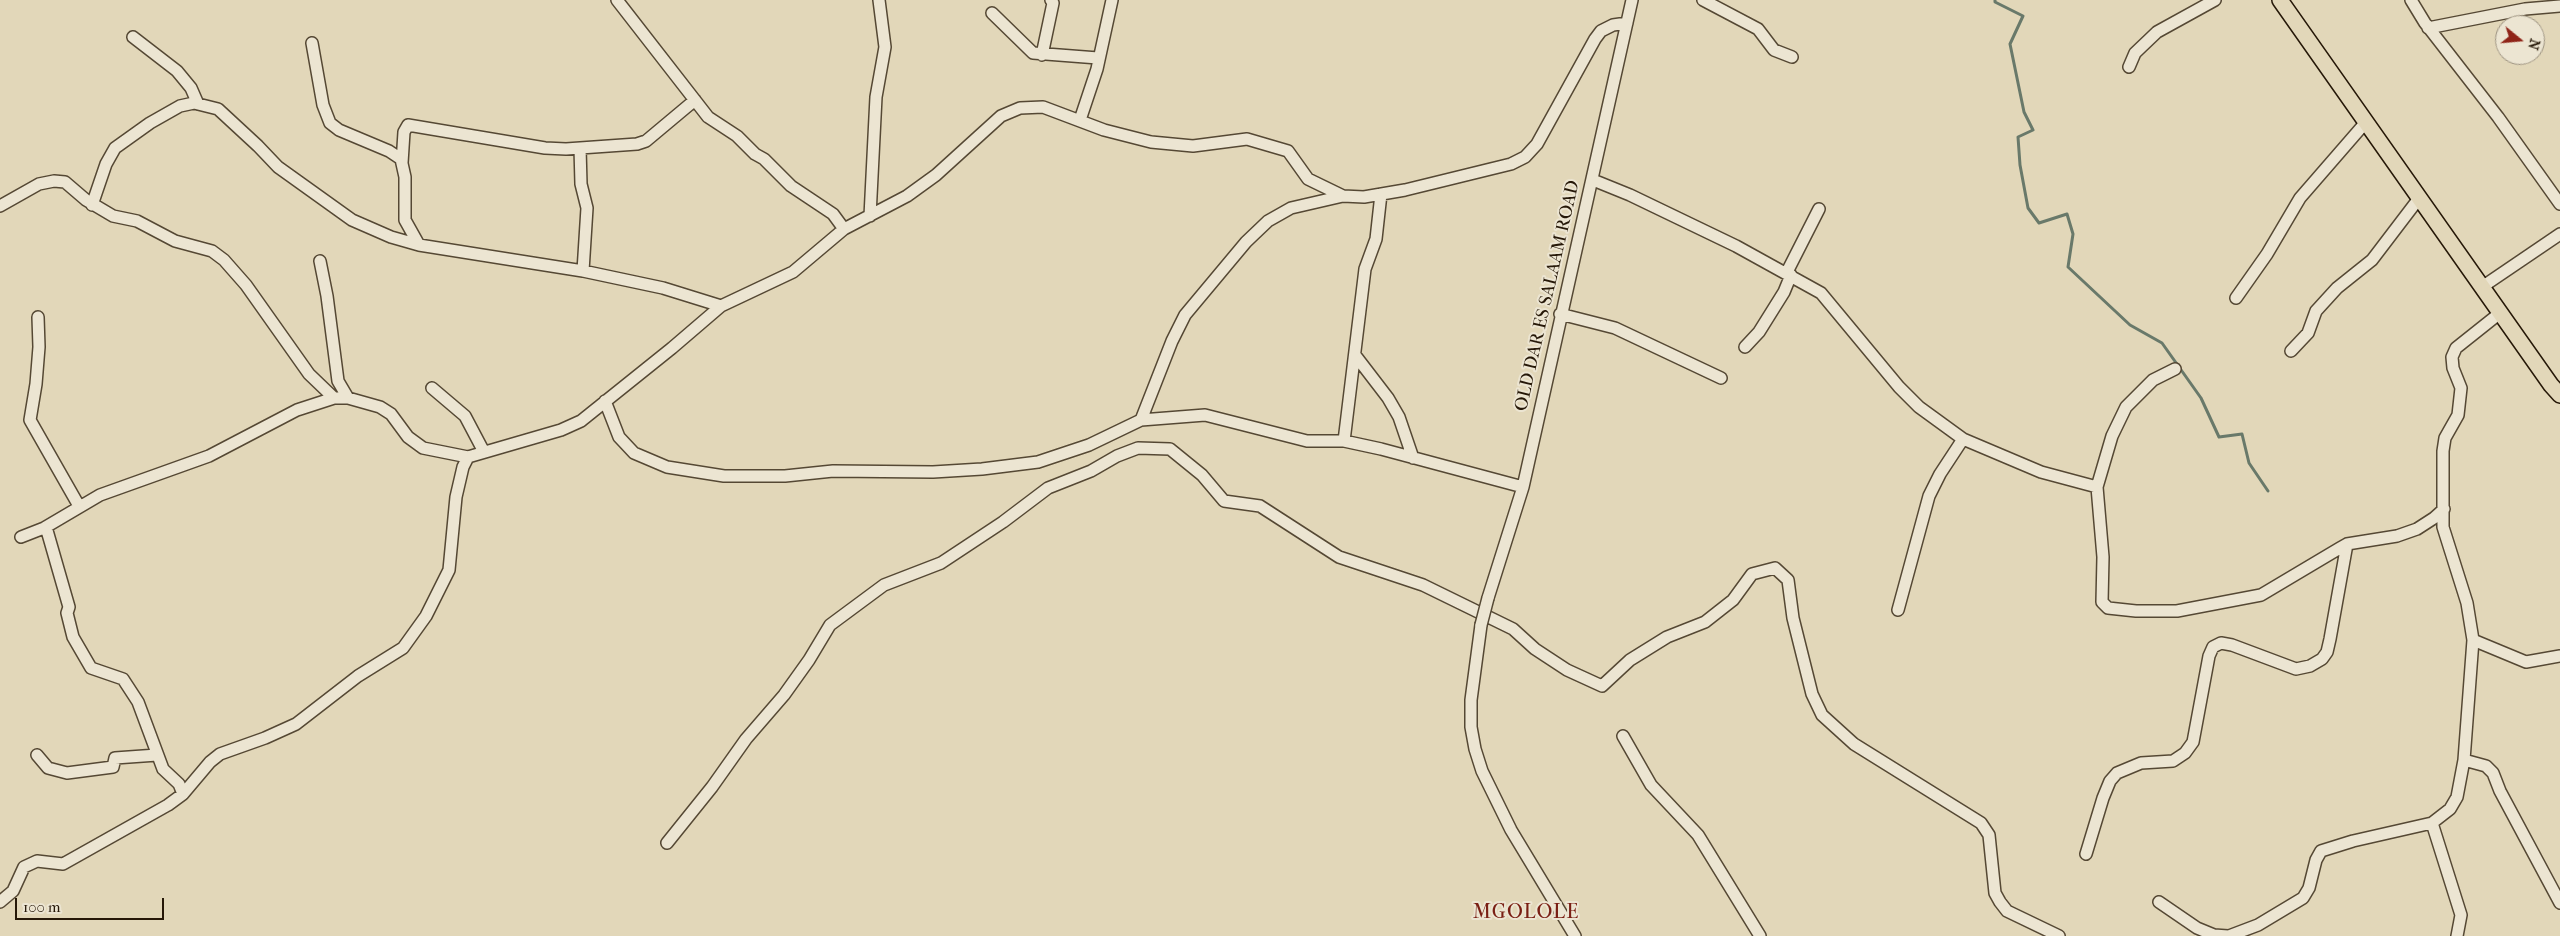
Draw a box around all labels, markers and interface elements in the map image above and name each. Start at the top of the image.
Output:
north arrow [2495,15,2545,65]
text: N [2524,37,2544,52]
street label: OLD DAR ES SALAAM ROAD [1511,179,1585,413]
scale bar [18,888,166,920]
text: 100 m [23,898,61,916]
district label: MGOLOLE [1472,901,1580,925]

